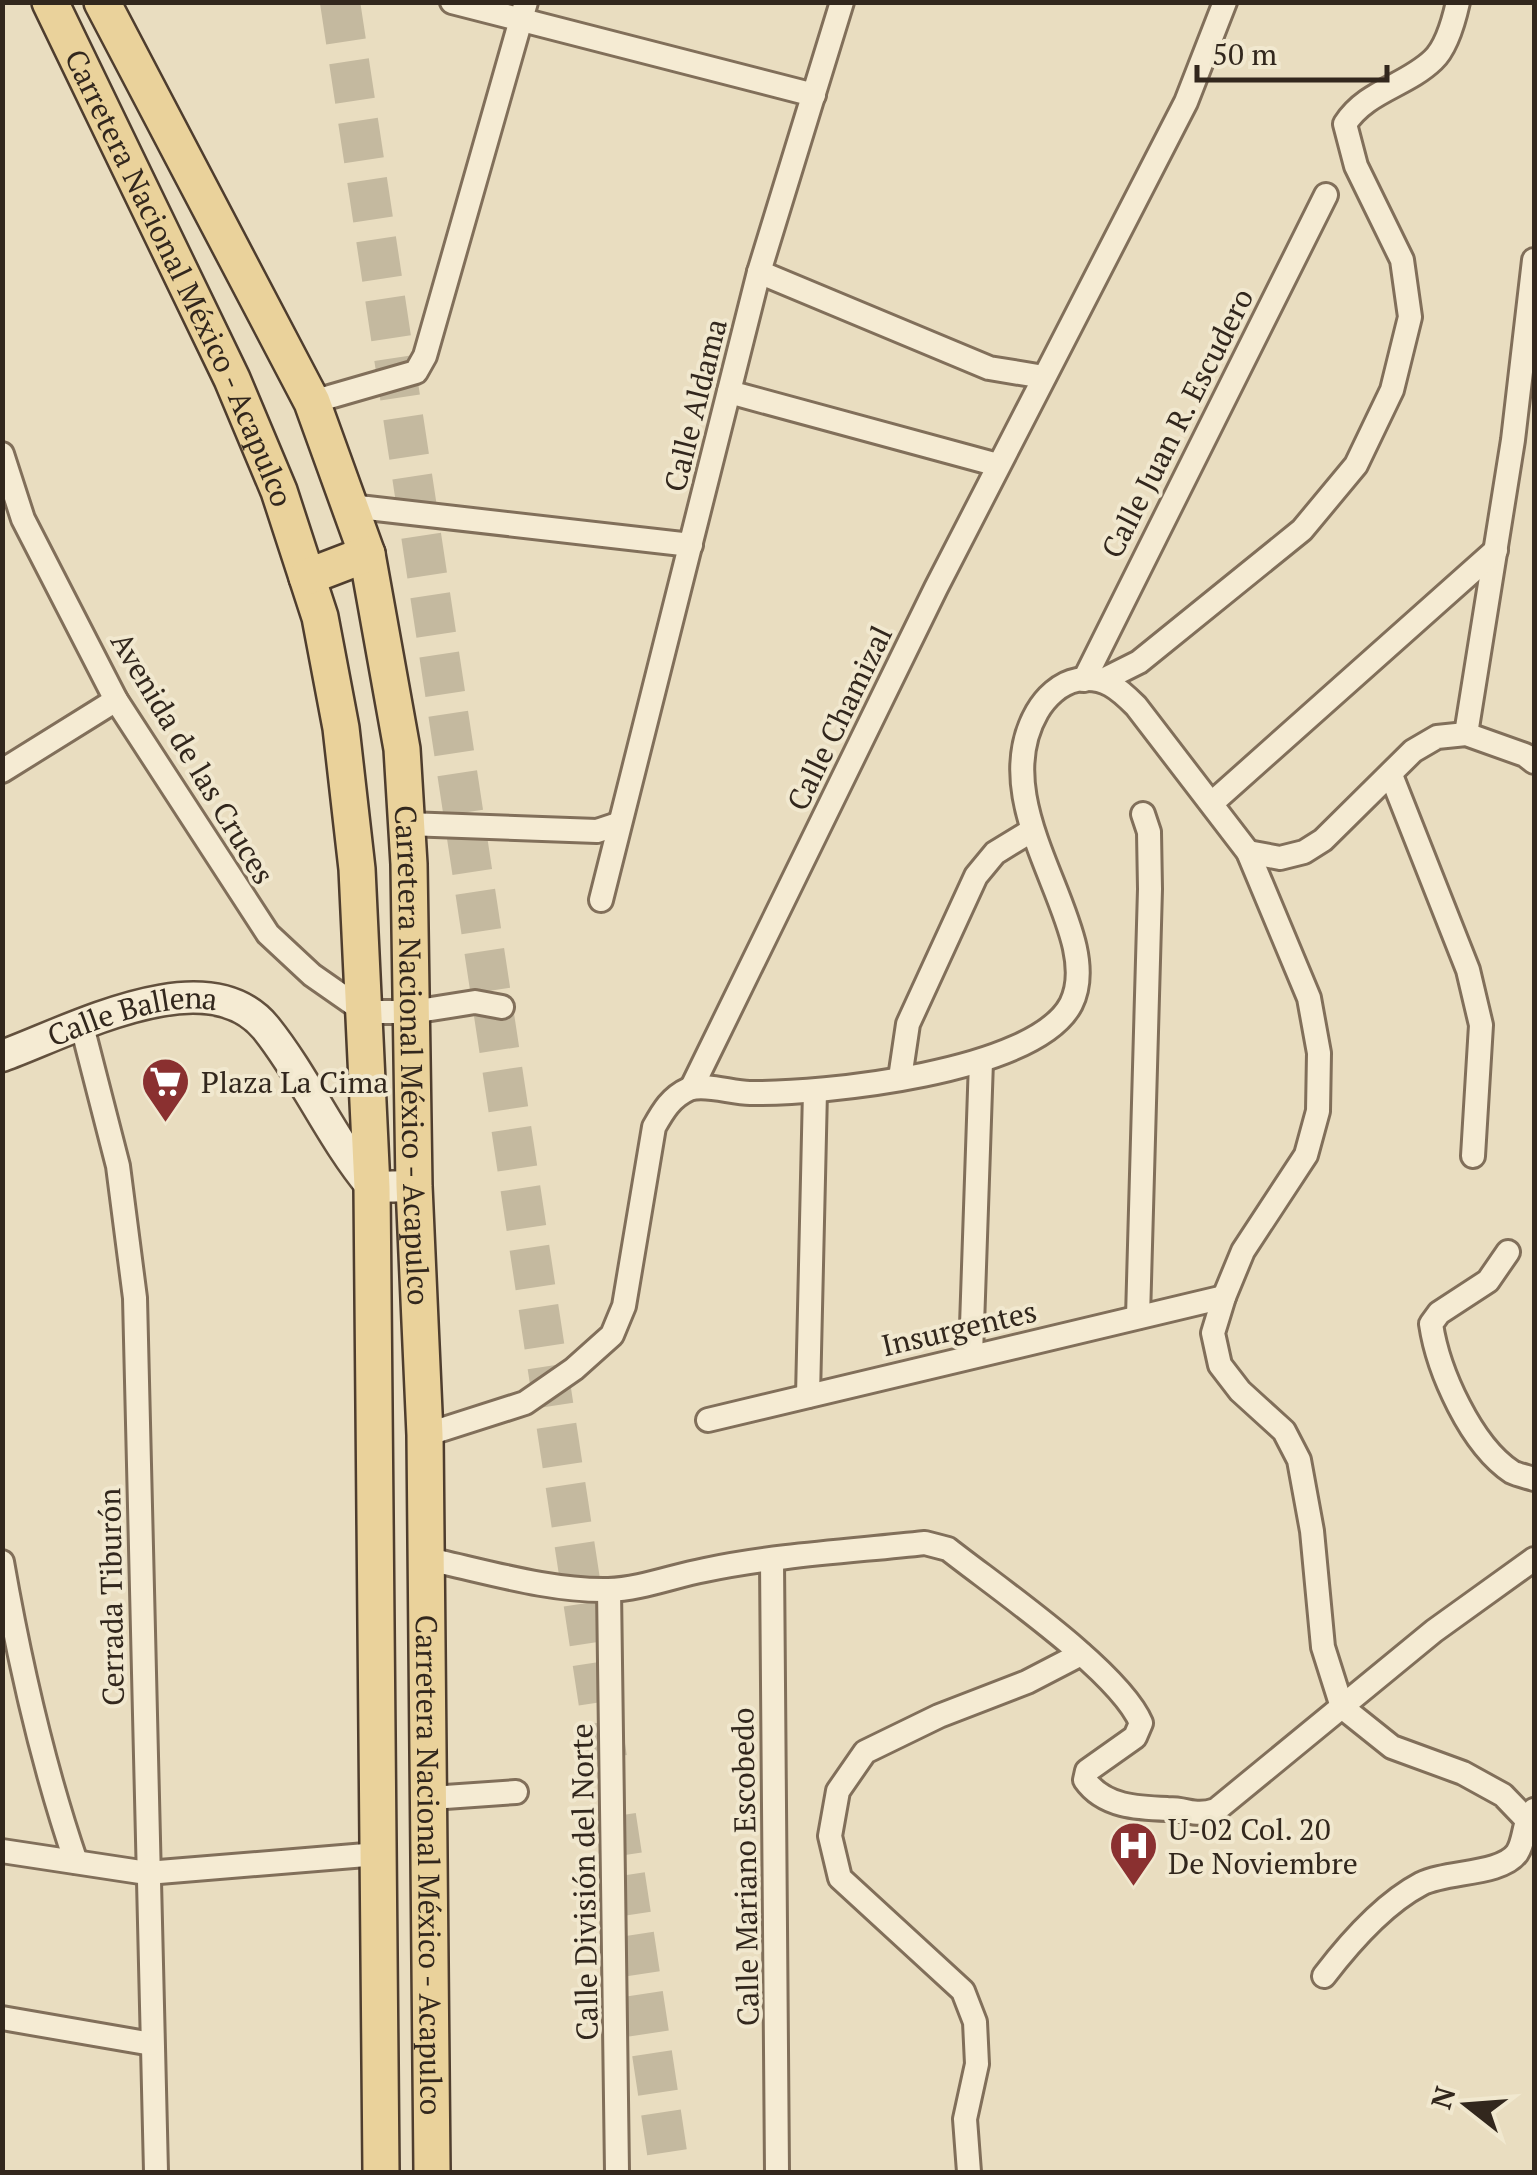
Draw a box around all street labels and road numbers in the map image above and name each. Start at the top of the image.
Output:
street label: Carretera Nacional México - Acapulco [56,43,303,512]
street label: Calle Juan R. Escudero [1092,281,1262,565]
street label: Calle Aldama [654,314,736,496]
street label: Calle Chamizal [777,619,901,817]
street label: Avenida de las Cruces [102,625,284,891]
street label: Carretera Nacional México - Acapulco [385,804,439,1306]
street label: Calle Ballena [41,978,220,1056]
street label: Insurgentes [878,1291,1040,1365]
street label: Cerrada Tiburón [89,1487,133,1706]
street label: Carretera Nacional México - Acapulco [407,1615,451,2115]
street label: Calle Mariano Escobedo [722,1707,768,2027]
street label: Calle División del Norte [561,1723,607,2041]

